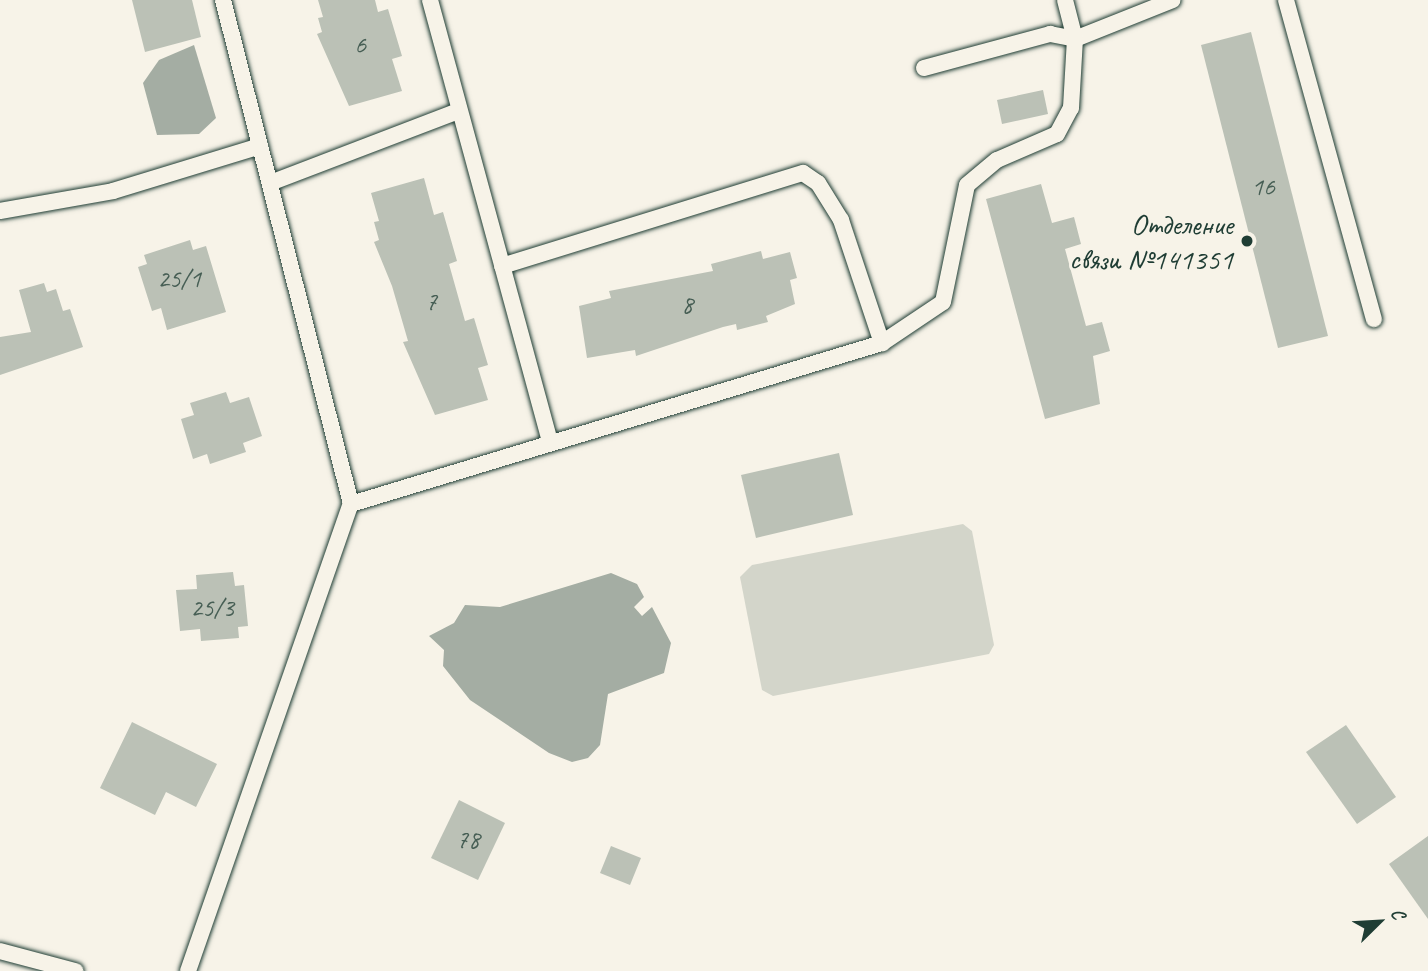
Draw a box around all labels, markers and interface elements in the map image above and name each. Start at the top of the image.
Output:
house number: 6 [354,29,366,61]
house number: 16 [1251,171,1275,203]
place label: Отделение связи №141351 [1069,206,1233,276]
marker: Отделение связи №141351 [1239,233,1255,249]
house number: 25/1 [157,263,201,295]
house number: 7 [425,286,437,318]
house number: 8 [681,289,693,321]
house number: 25/3 [190,592,234,624]
house number: 78 [456,824,480,856]
north arrow [1344,887,1414,957]
text: С [1385,904,1411,923]

